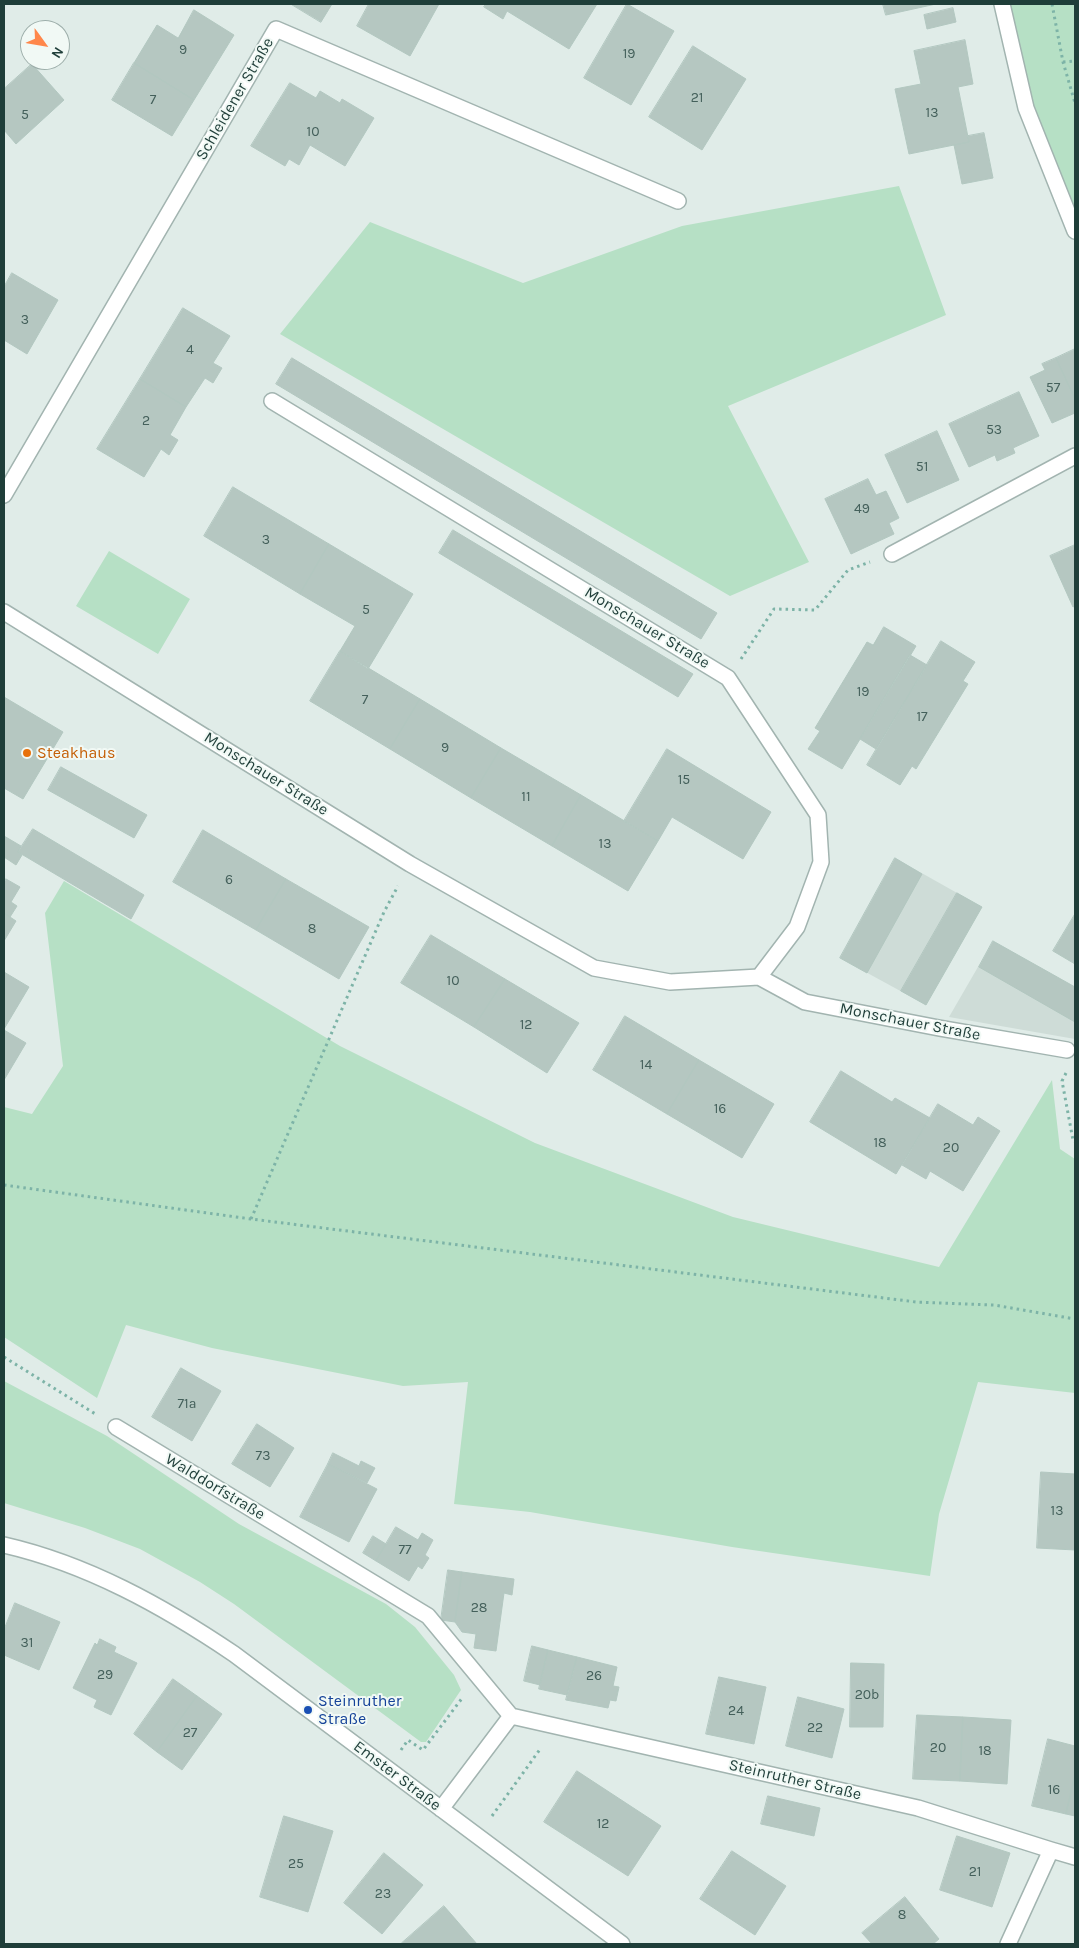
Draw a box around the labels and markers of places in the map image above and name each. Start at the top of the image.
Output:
place label: Steakhaus [37,743,115,763]
marker: Steakhaus [21,747,33,759]
place label: Steinruther Straße [318,1691,401,1729]
marker: Steinruther Straße [302,1704,314,1716]

